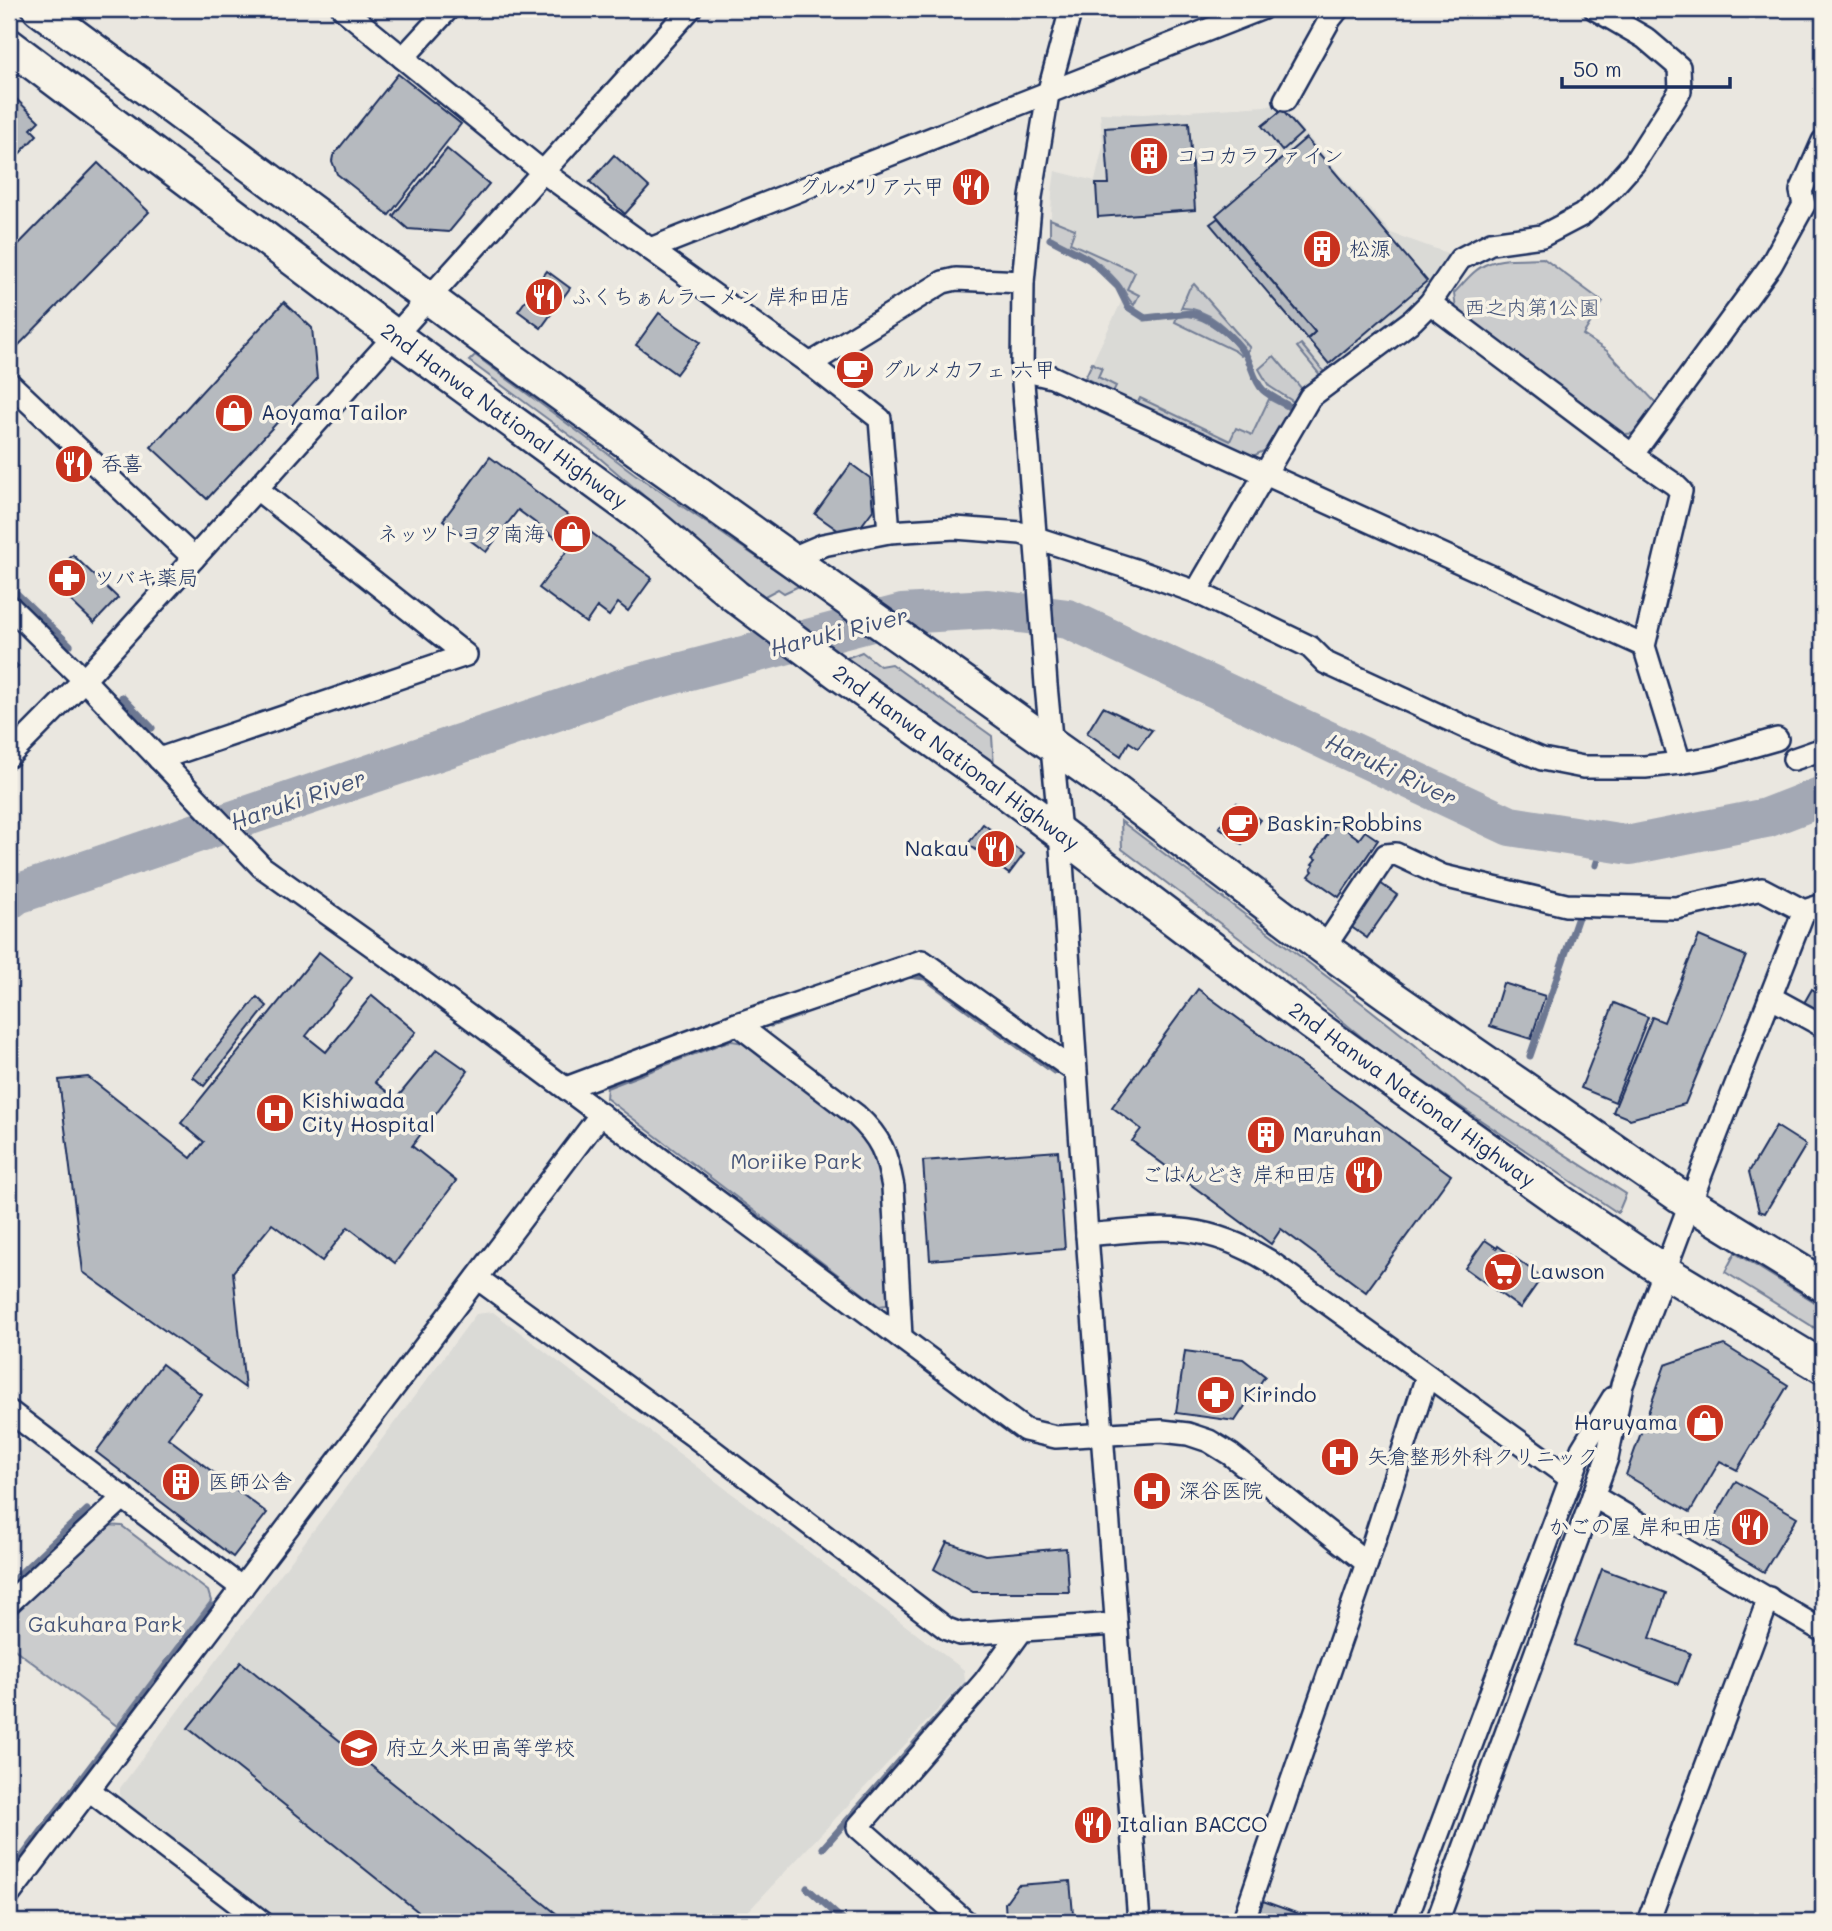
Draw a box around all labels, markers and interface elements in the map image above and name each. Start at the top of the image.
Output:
scale bar [1562,46,1730,90]
text: 50 m [1573,55,1622,82]
building icon: ココカラファイン [1128,135,1170,177]
place label: ココカラファイン [1176,141,1344,168]
restaurant icon: グルメリア六甲 [950,166,992,208]
place label: グルメリア六甲 [799,172,944,199]
building icon: 松源 [1301,228,1343,270]
place label: 松源 [1349,234,1391,261]
restaurant icon: ふくちぁんラーメン 岸和田店 [523,276,565,318]
place label: ふくちぁんラーメン 岸和田店 [571,282,851,309]
park label: 西之内第1公園 [1464,293,1600,320]
street label: 2nd Hanwa National Highway [376,316,633,513]
cafe icon: グルメカフェ 六甲 [834,349,876,391]
place label: グルメカフェ 六甲 [882,355,1055,382]
shop icon: Aoyama Tailor [213,392,255,434]
place label: Aoyama Tailor [261,398,408,425]
restaurant icon: 呑喜 [53,443,95,485]
place label: 呑喜 [101,449,143,476]
shop icon: ネッツトヨタ南海 [551,513,593,555]
place label: ネッツトヨタ南海 [378,519,545,546]
pharmacy icon: ツバキ薬局 [46,557,88,599]
place label: ツバキ薬局 [94,563,199,590]
water label: Haruki River [767,599,911,663]
street label: 2nd Hanwa National Highway [828,658,1085,855]
water label: Haruki River [1321,726,1462,813]
water label: Haruki River [226,762,369,836]
cafe icon: Baskin-Robbins [1219,803,1261,845]
place label: Baskin-Robbins [1267,809,1422,836]
restaurant icon: Nakau [975,828,1017,870]
place label: Nakau [905,834,969,861]
street label: 2nd Hanwa National Highway [1284,995,1541,1192]
place label: Kishiwada City Hospital [302,1086,435,1137]
hospital icon: Kishiwada City Hospital [254,1092,296,1134]
building icon: Maruhan [1245,1114,1287,1156]
place label: Maruhan [1293,1120,1381,1147]
park label: Moriike Park [730,1147,862,1174]
restaurant icon: ごはんどき 岸和田店 [1343,1154,1385,1196]
place label: ごはんどき 岸和田店 [1141,1160,1337,1187]
supermarket icon: Lawson [1482,1251,1524,1293]
place label: Lawson [1530,1257,1605,1284]
pharmacy icon: Kirindo [1195,1374,1237,1416]
place label: Kirindo [1243,1380,1317,1407]
shop icon: Haruyama [1684,1402,1726,1444]
place label: Haruyama [1574,1408,1678,1435]
hospital icon: 矢倉整形外科クリニック [1319,1436,1361,1478]
place label: 矢倉整形外科クリニック [1367,1442,1598,1469]
building icon: 医師公舎 [160,1461,202,1503]
place label: 医師公舎 [208,1467,292,1494]
hospital icon: 深谷医院 [1131,1470,1173,1512]
place label: 深谷医院 [1179,1476,1263,1503]
restaurant icon: かごの屋 岸和田店 [1729,1506,1771,1548]
place label: かごの屋 岸和田店 [1548,1512,1723,1539]
park label: Gakuhara Park [28,1610,182,1637]
school or university icon: 府立久米田高等学校 [338,1727,380,1769]
place label: 府立久米田高等学校 [386,1733,575,1760]
restaurant icon: Italian BACCO [1072,1804,1114,1846]
place label: Italian BACCO [1120,1810,1268,1837]

